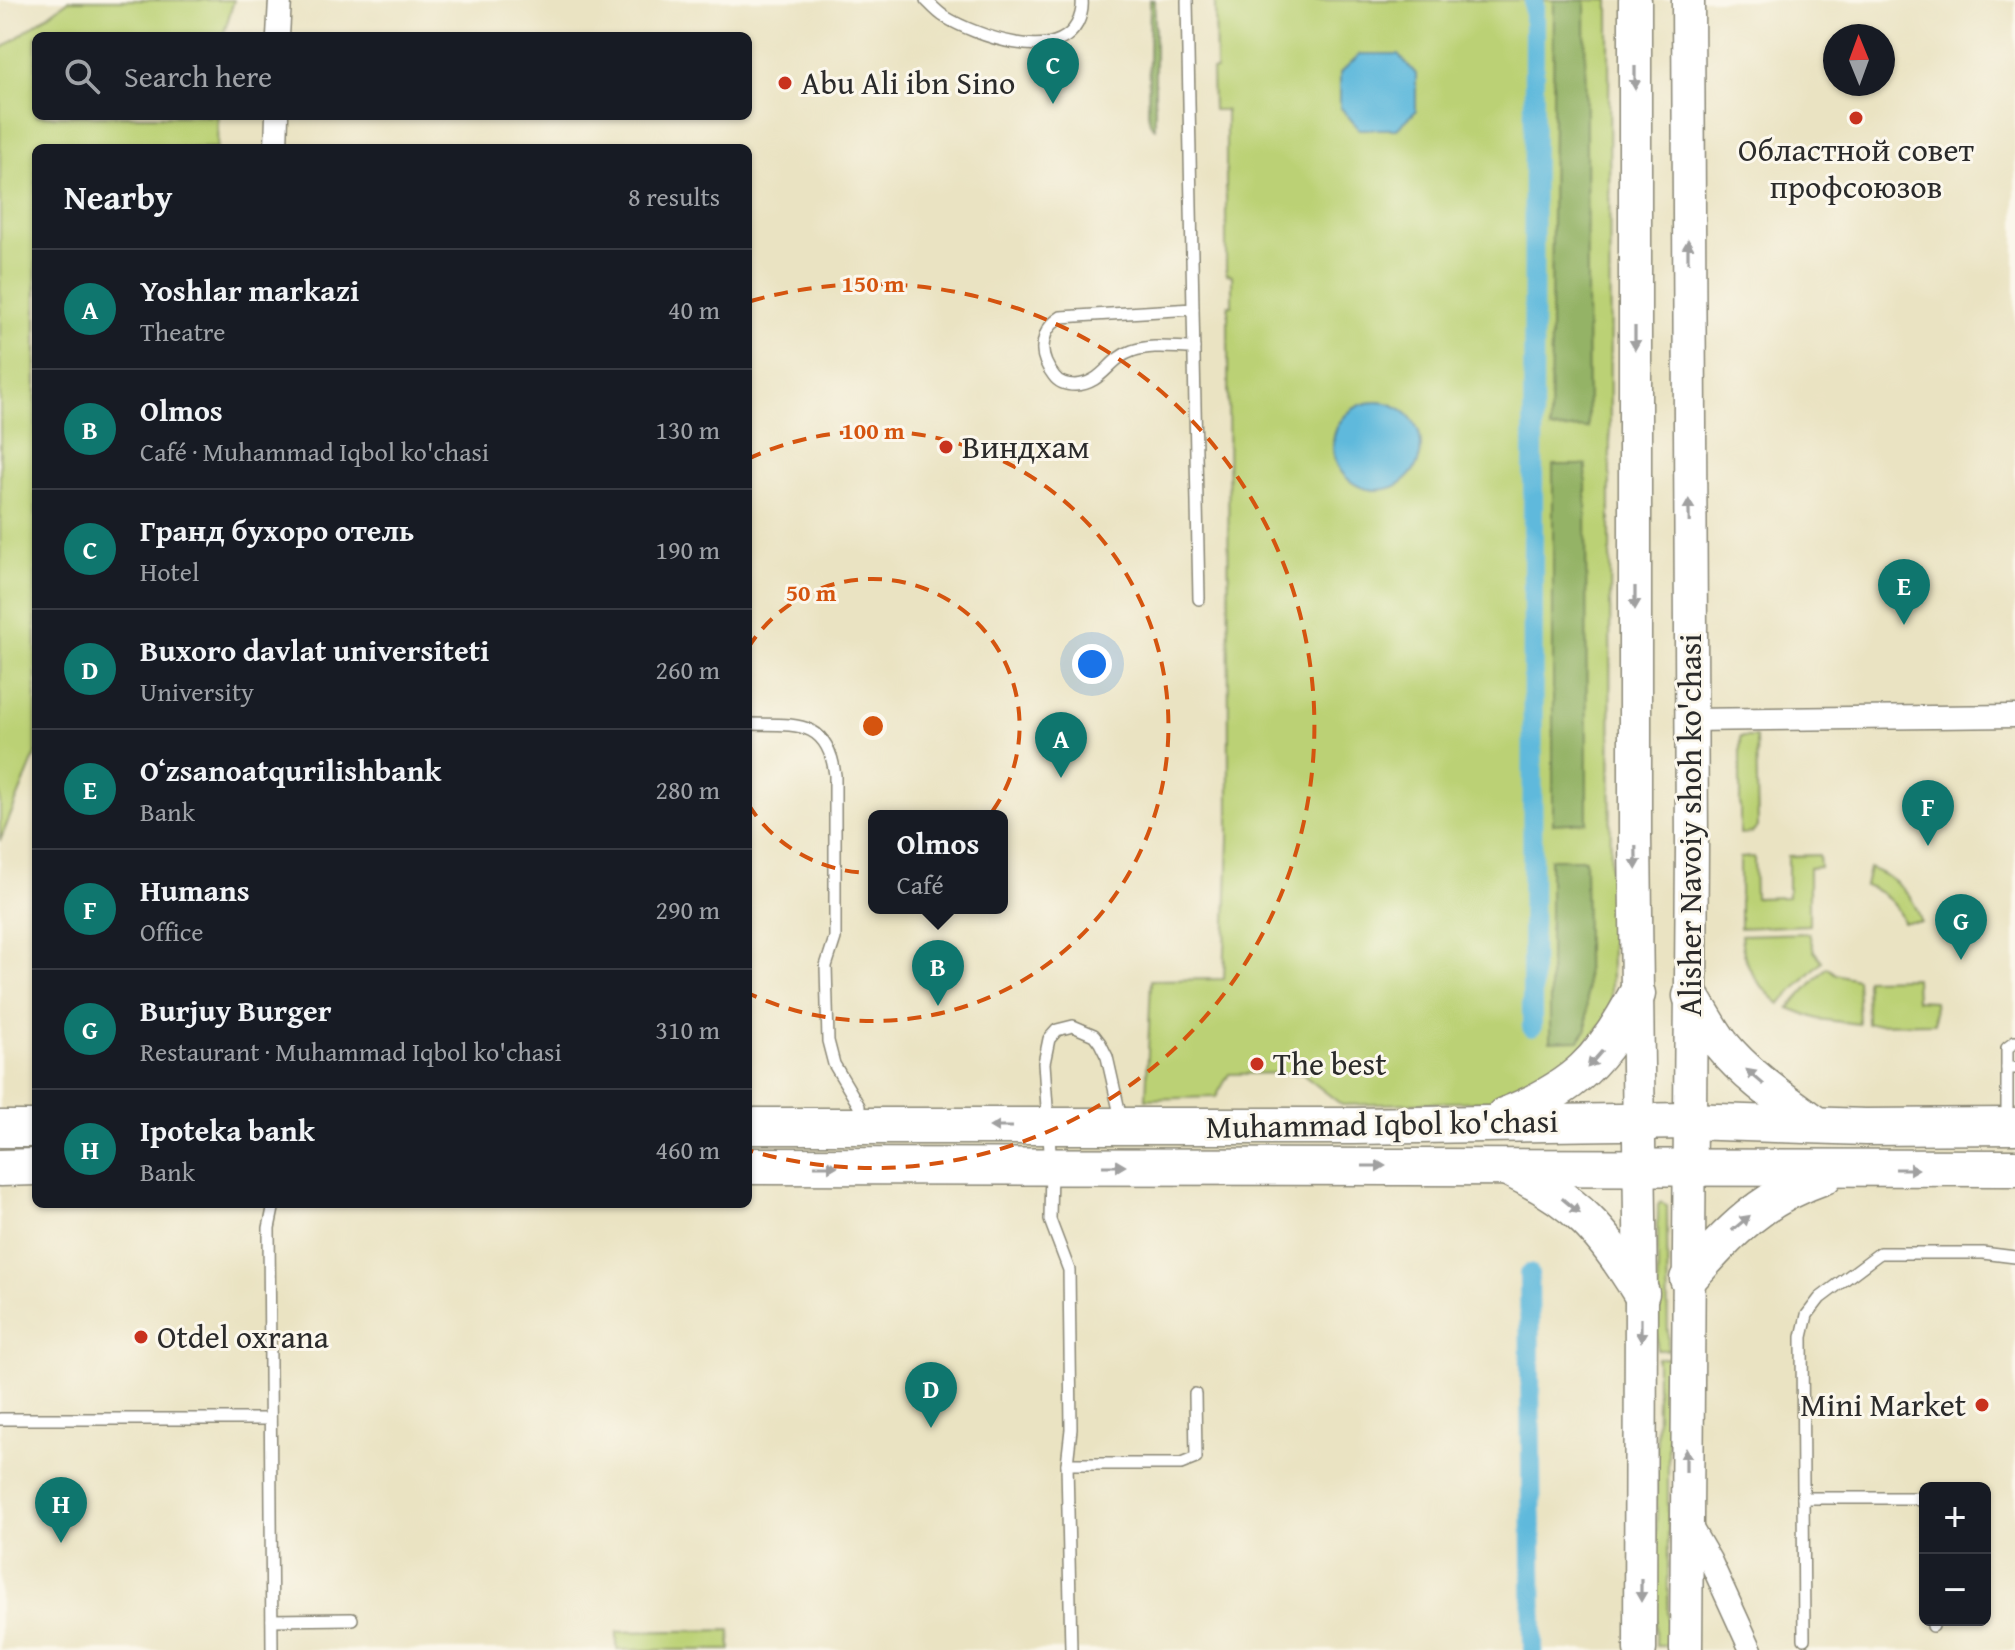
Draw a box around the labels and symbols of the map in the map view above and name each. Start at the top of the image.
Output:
north arrow [1823,24,1895,96]
pin: C [1027,38,1079,104]
place label: Abu Ali ibn Sino [801,59,1015,106]
one-way arrow [1629,66,1641,91]
marker: Abu Ali ibn Sino [776,74,794,92]
marker: Областной совет профсоюзов [1847,109,1865,127]
place label: Областной совет профсоюзов [1738,126,1974,210]
one-way arrow [1682,238,1694,263]
text: 150 m [841,266,905,301]
one-way arrow [1629,326,1641,351]
text: 100 m [841,413,905,448]
place label: Виндхам [962,423,1090,470]
marker: Виндхам [937,438,955,456]
one-way arrow [1683,498,1695,523]
pin: E [1878,559,1930,625]
text: 50 m [786,575,837,610]
one-way arrow [1629,586,1641,611]
street label: Alisher Navoiy shoh ko'chasi [1666,633,1713,1017]
your location [1072,644,1112,684]
centre of rings [859,712,887,740]
pin: A [1035,712,1087,778]
pin: F [1902,780,1954,846]
one-way arrow [1630,846,1642,871]
pin: G [1935,894,1987,960]
pin: B [912,940,964,1006]
place label: The best [1273,1040,1387,1087]
one-way arrow [1587,1049,1604,1069]
marker: The best [1248,1055,1266,1073]
one-way arrow [1745,1069,1765,1086]
street label: Muhammad Iqbol ko'chasi [1205,1097,1559,1150]
one-way arrow [988,1121,1013,1133]
one-way arrow [814,1160,839,1172]
one-way arrow [1102,1160,1127,1172]
one-way arrow [1362,1160,1387,1172]
one-way arrow [1895,1163,1920,1175]
one-way arrow [1561,1198,1582,1215]
one-way arrow [1731,1214,1752,1231]
place label: Otdel oxrana [157,1313,329,1360]
one-way arrow [1635,1318,1647,1343]
marker: Otdel oxrana [132,1328,150,1346]
pin: D [905,1362,957,1428]
place label: Mini Market [1800,1381,1966,1428]
marker: Mini Market [1973,1396,1991,1414]
one-way arrow [1680,1447,1692,1472]
pin: H [35,1477,87,1543]
one-way arrow [1635,1578,1647,1603]

